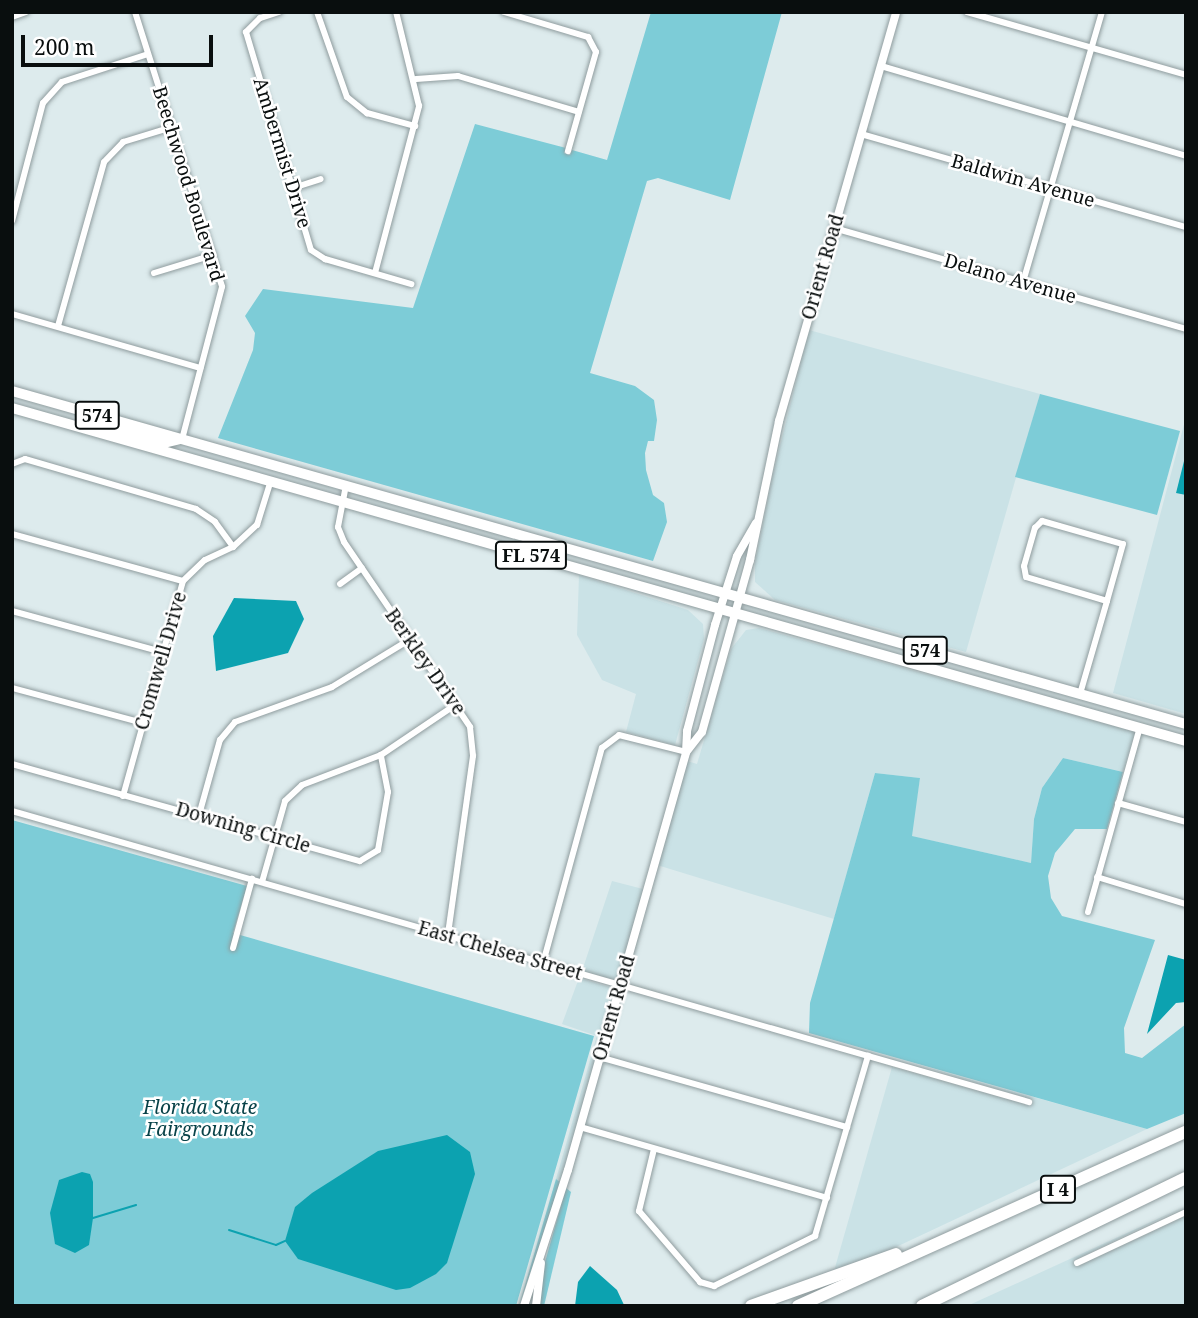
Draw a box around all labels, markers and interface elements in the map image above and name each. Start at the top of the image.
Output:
scale bar [24,21,217,65]
text: 200 m [34,33,95,61]
street label: Ambermist Drive [248,75,316,231]
street label: Beechwood Boulevard [147,84,229,284]
street label: Baldwin Avenue [949,150,1097,212]
street label: Orient Road [797,211,849,323]
street label: Delano Avenue [941,249,1079,309]
road number: 574 [74,400,120,430]
road number: FL 574 [494,540,568,570]
street label: Cromwell Drive [130,589,192,733]
street label: Berkley Drive [380,605,470,719]
road number: 574 [902,636,948,664]
street label: Downing Circle [173,798,313,858]
street label: East Chelsea Street [415,917,585,985]
street label: Orient Road [588,952,640,1064]
park label: Florida State Fairgrounds [143,1097,257,1141]
road number: I 4 [1039,1174,1077,1204]

